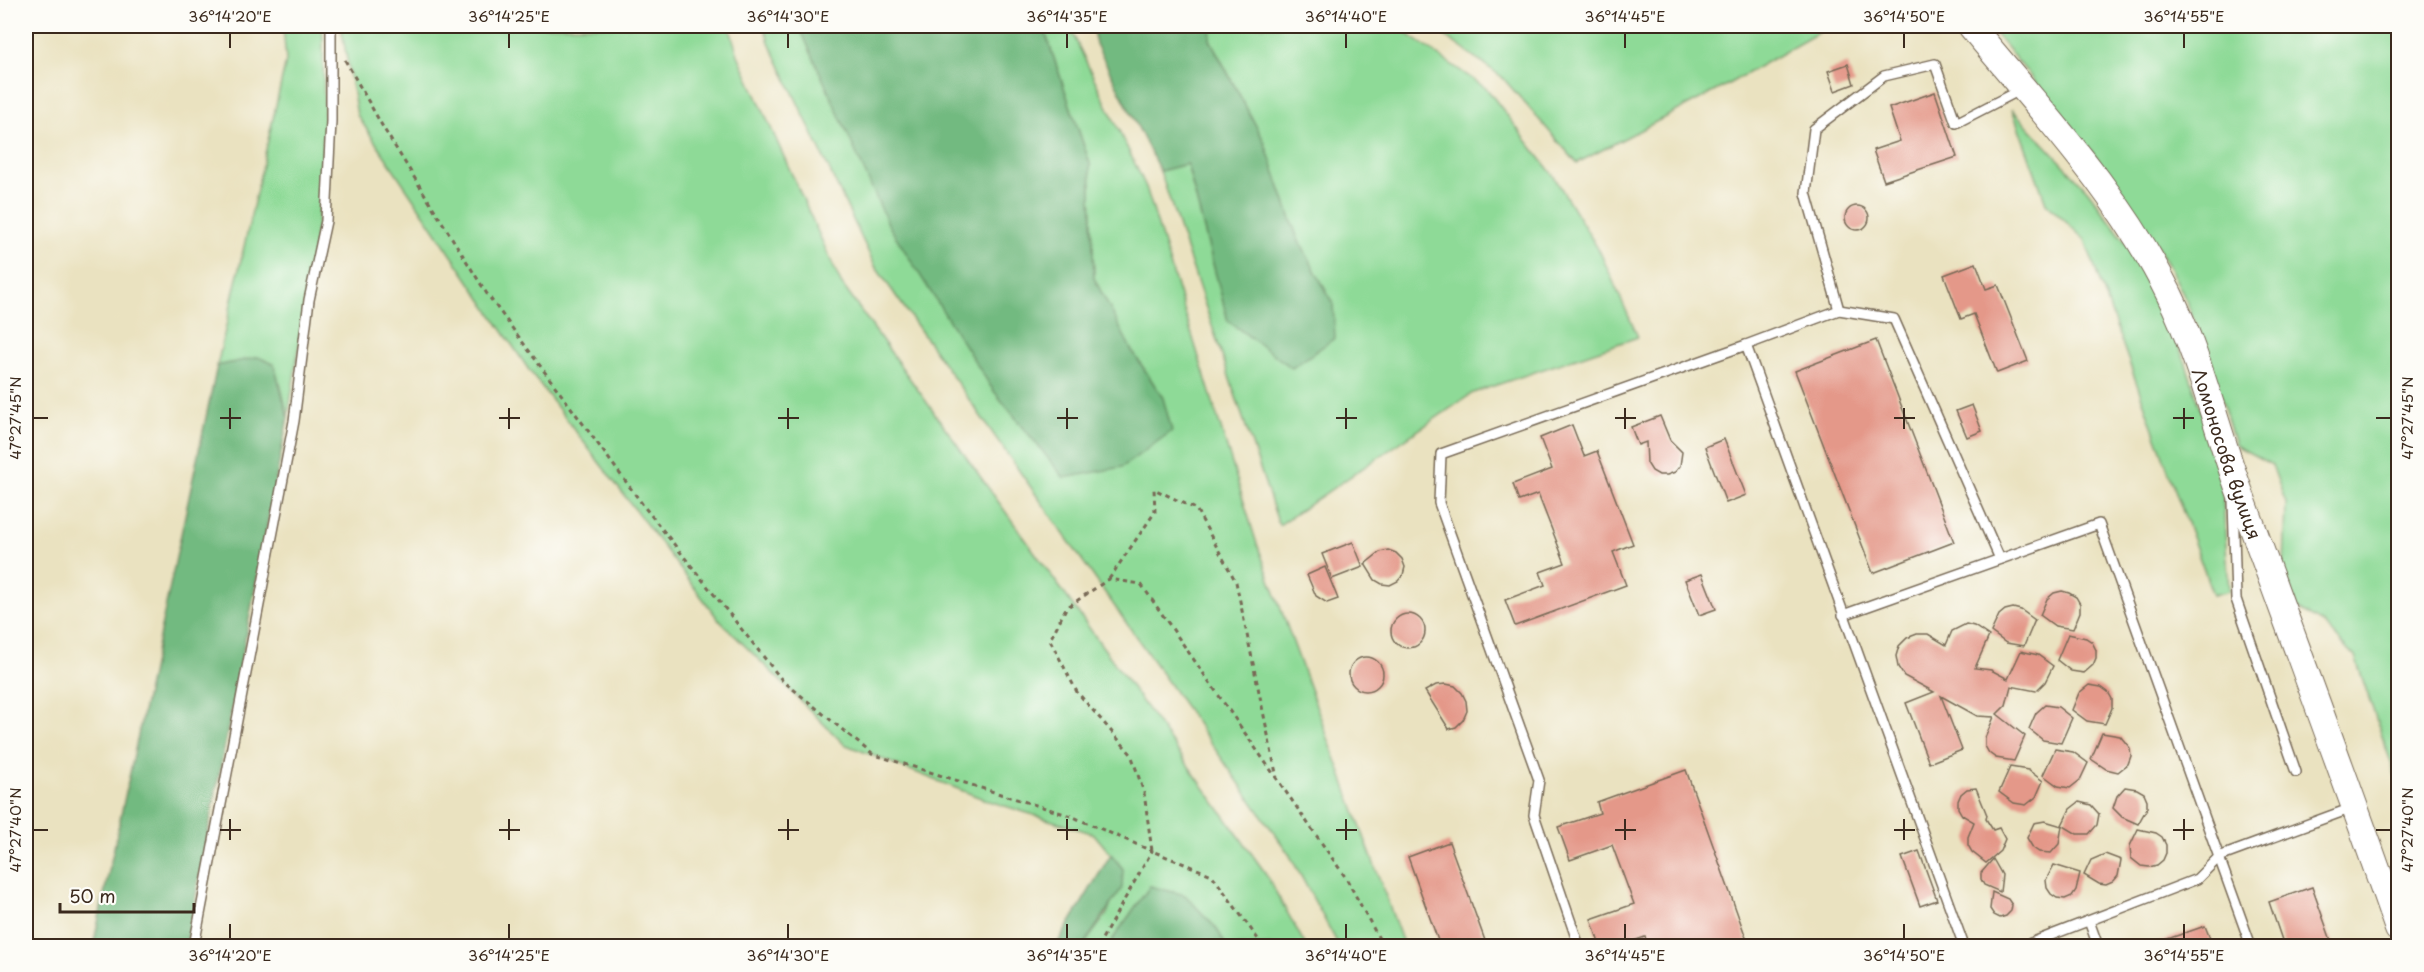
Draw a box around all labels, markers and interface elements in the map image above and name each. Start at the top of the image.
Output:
text: 36°14'20"E [188,4,272,27]
text: 36°14'25"E [468,4,550,27]
text: 36°14'30"E [747,4,829,27]
text: 36°14'35"E [1026,4,1108,27]
text: 36°14'40"E [1305,4,1387,27]
text: 36°14'45"E [1585,4,1665,27]
text: 36°14'50"E [1863,4,1945,27]
text: 36°14'55"E [2143,4,2225,27]
street label: Ломоносова вулиця [2186,364,2269,543]
text: 47°27'45"N [3,376,26,460]
text: 47°27'45"N [2395,376,2418,460]
text: 47°27'40"N [3,787,26,873]
text: 47°27'40"N [2395,787,2418,873]
scale bar [60,876,194,914]
text: 50 m [69,882,116,909]
text: 36°14'20"E [188,943,272,966]
text: 36°14'25"E [468,943,550,966]
text: 36°14'30"E [747,943,829,966]
text: 36°14'35"E [1026,943,1108,966]
text: 36°14'40"E [1305,943,1387,966]
text: 36°14'45"E [1585,943,1665,966]
text: 36°14'50"E [1863,943,1945,966]
text: 36°14'55"E [2143,943,2225,966]

